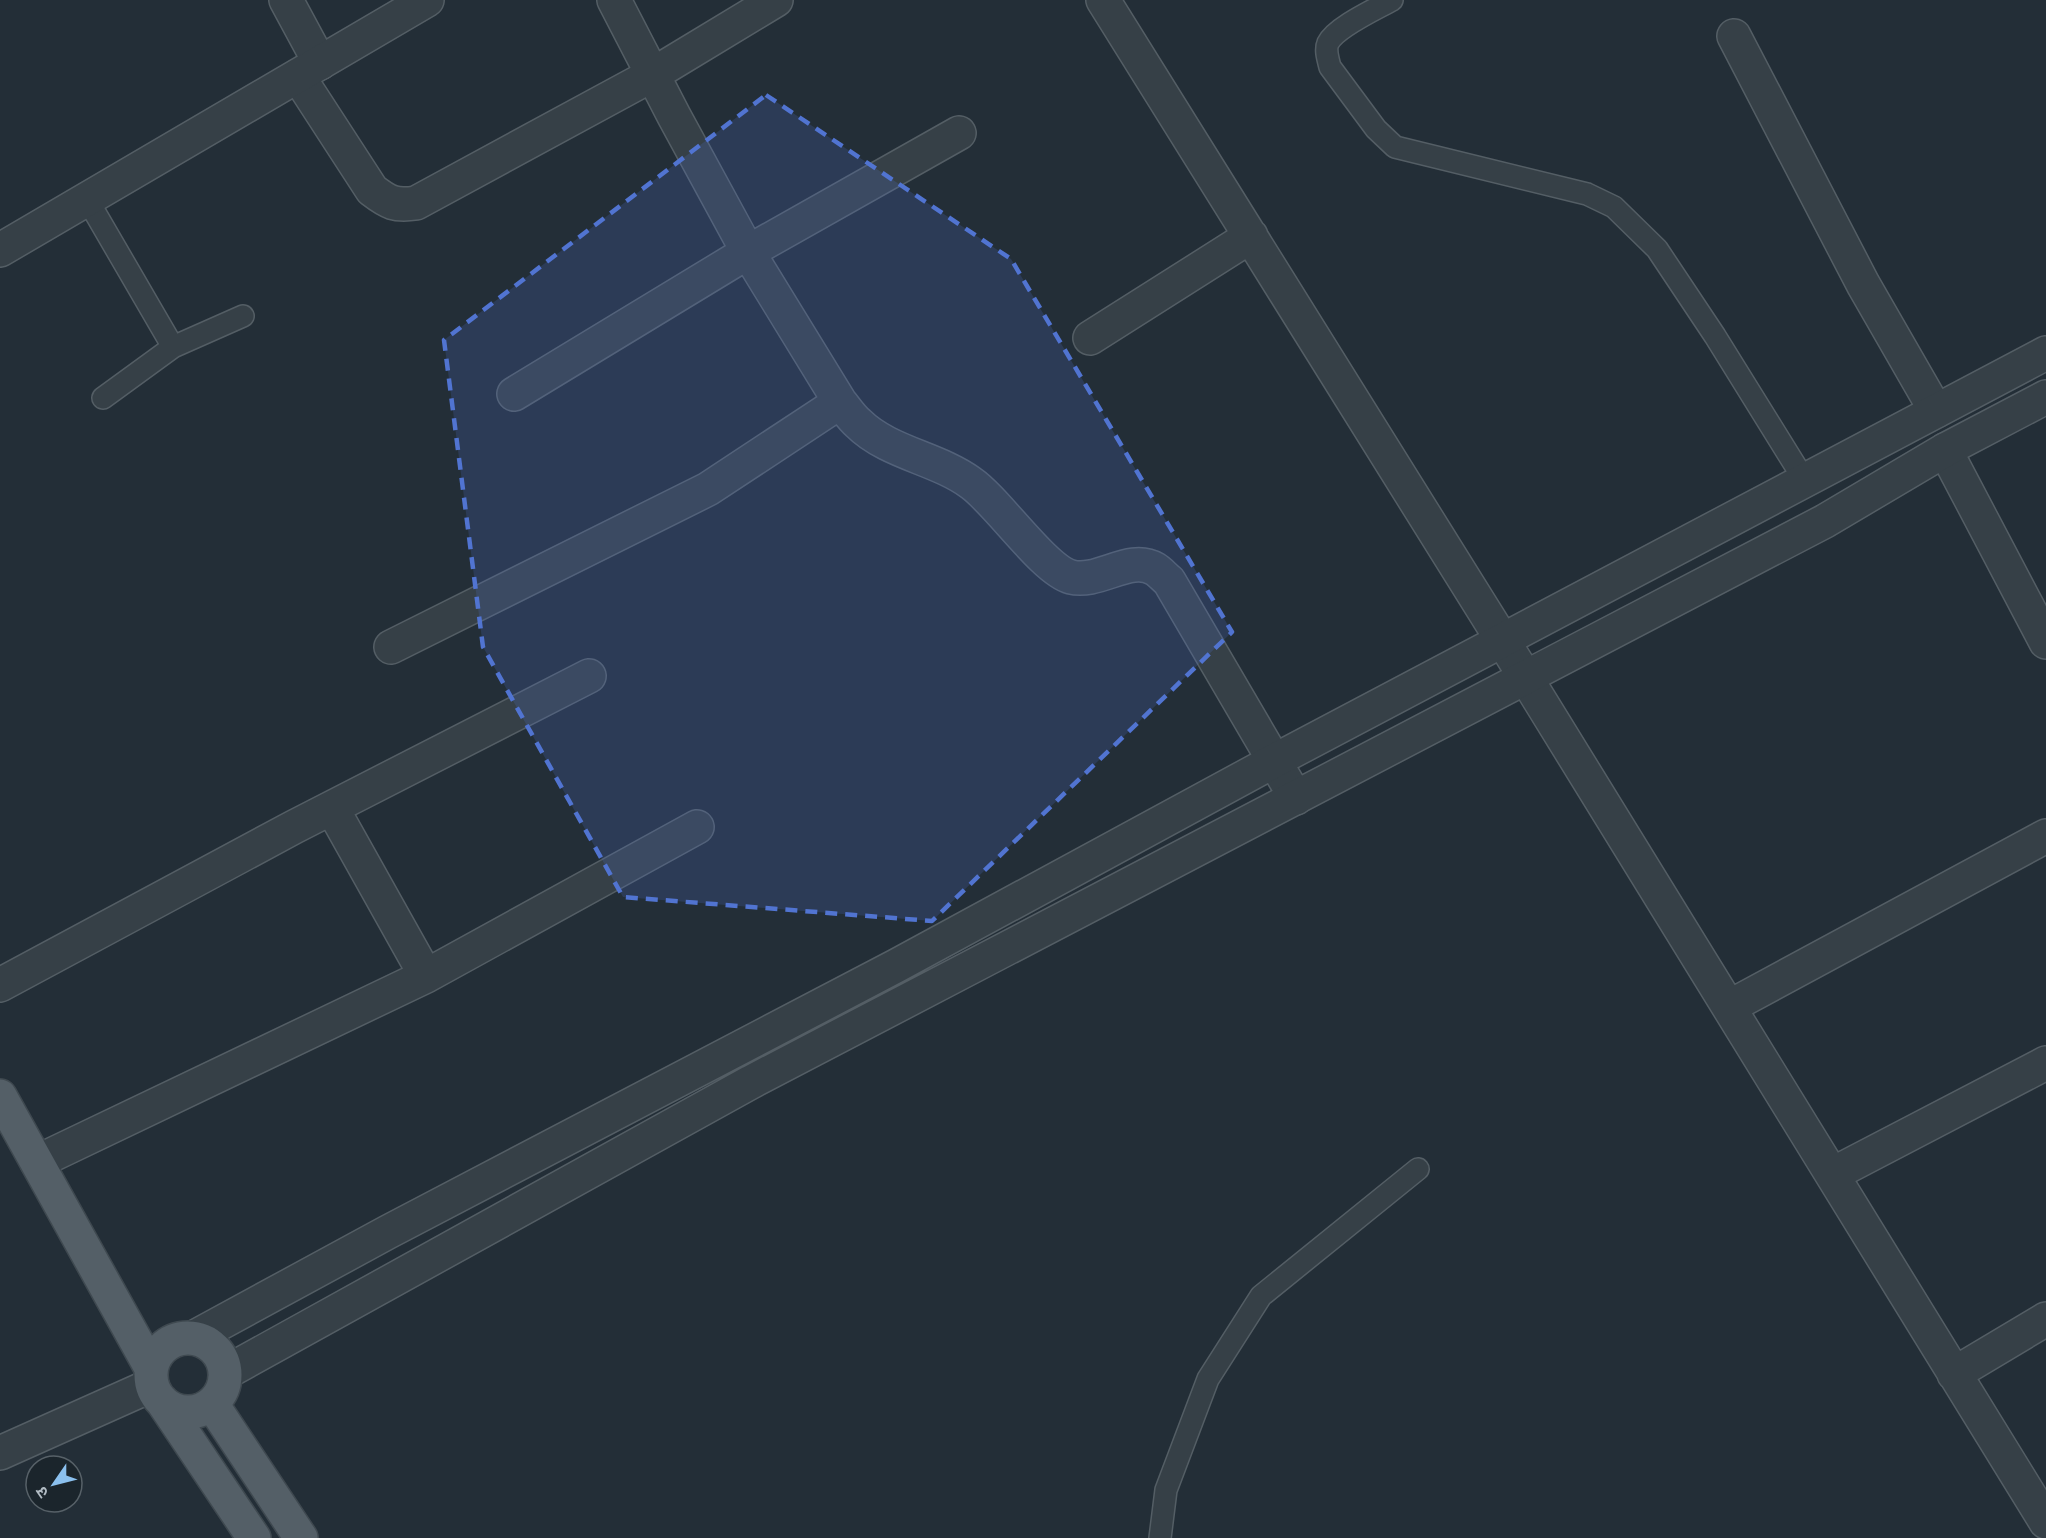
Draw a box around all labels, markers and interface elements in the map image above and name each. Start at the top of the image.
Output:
north arrow [24,1454,84,1514]
text: उ [31,1483,53,1502]

